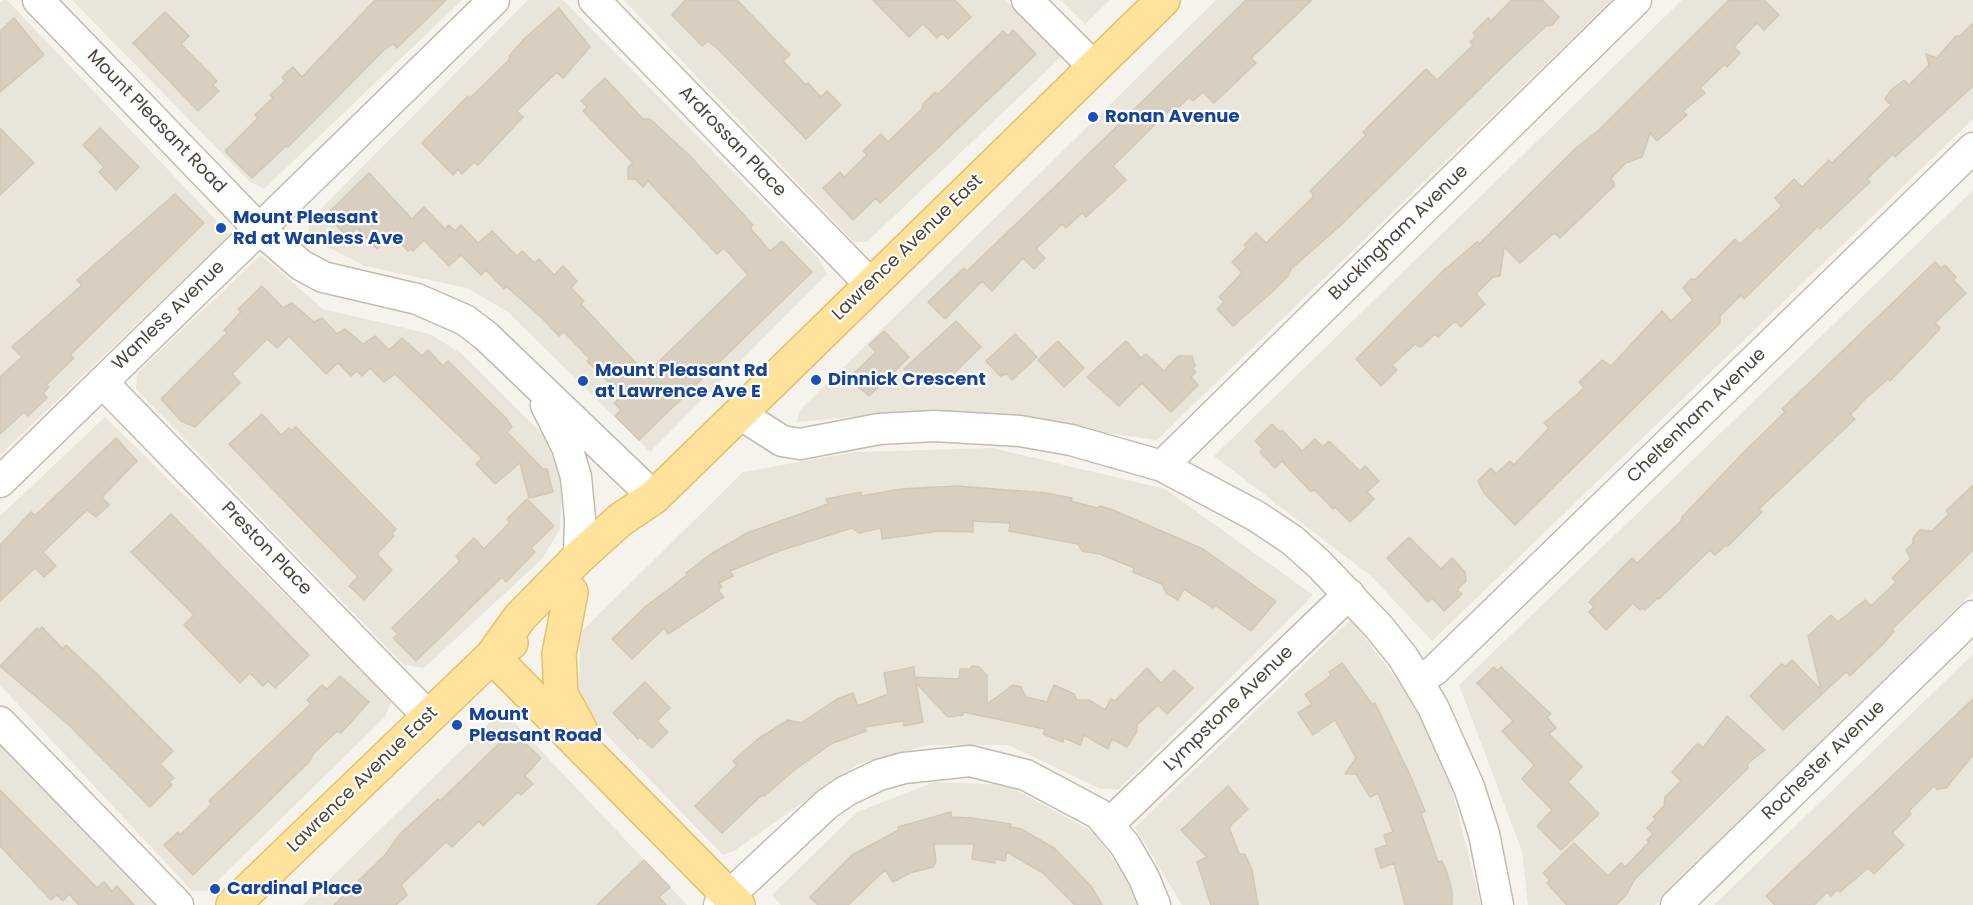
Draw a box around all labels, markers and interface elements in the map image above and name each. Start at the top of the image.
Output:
street label: Mount Pleasant Road [82,46,230,198]
street label: Ardrossan Place [674,82,790,202]
place label: Ronan Avenue [1105,106,1239,128]
marker: Ronan Avenue [1086,110,1100,124]
street label: Buckingham Avenue [1325,161,1473,305]
street label: Lawrence Avenue East [828,171,988,325]
place label: Mount Pleasant Rd at Wanless Ave [233,207,403,250]
marker: Mount Pleasant Rd at Wanless Ave [214,221,228,235]
street label: Wanless Avenue [108,257,230,375]
street label: Cheltenham Avenue [1623,344,1771,488]
place label: Mount Pleasant Rd at Lawrence Ave E [595,360,768,403]
place label: Dinnick Crescent [828,369,986,391]
marker: Dinnick Crescent [809,373,823,387]
marker: Mount Pleasant Rd at Lawrence Ave E [576,374,590,388]
street label: Preston Place [216,498,316,600]
street label: Lympstone Avenue [1160,642,1298,776]
street label: Rochester Avenue [1758,697,1890,825]
street label: Lawrence Avenue East [283,703,443,857]
place label: Mount Pleasant Road [469,704,602,746]
marker: Mount Pleasant Road [450,718,464,732]
place label: Cardinal Place [227,878,362,900]
marker: Cardinal Place [208,882,222,896]

